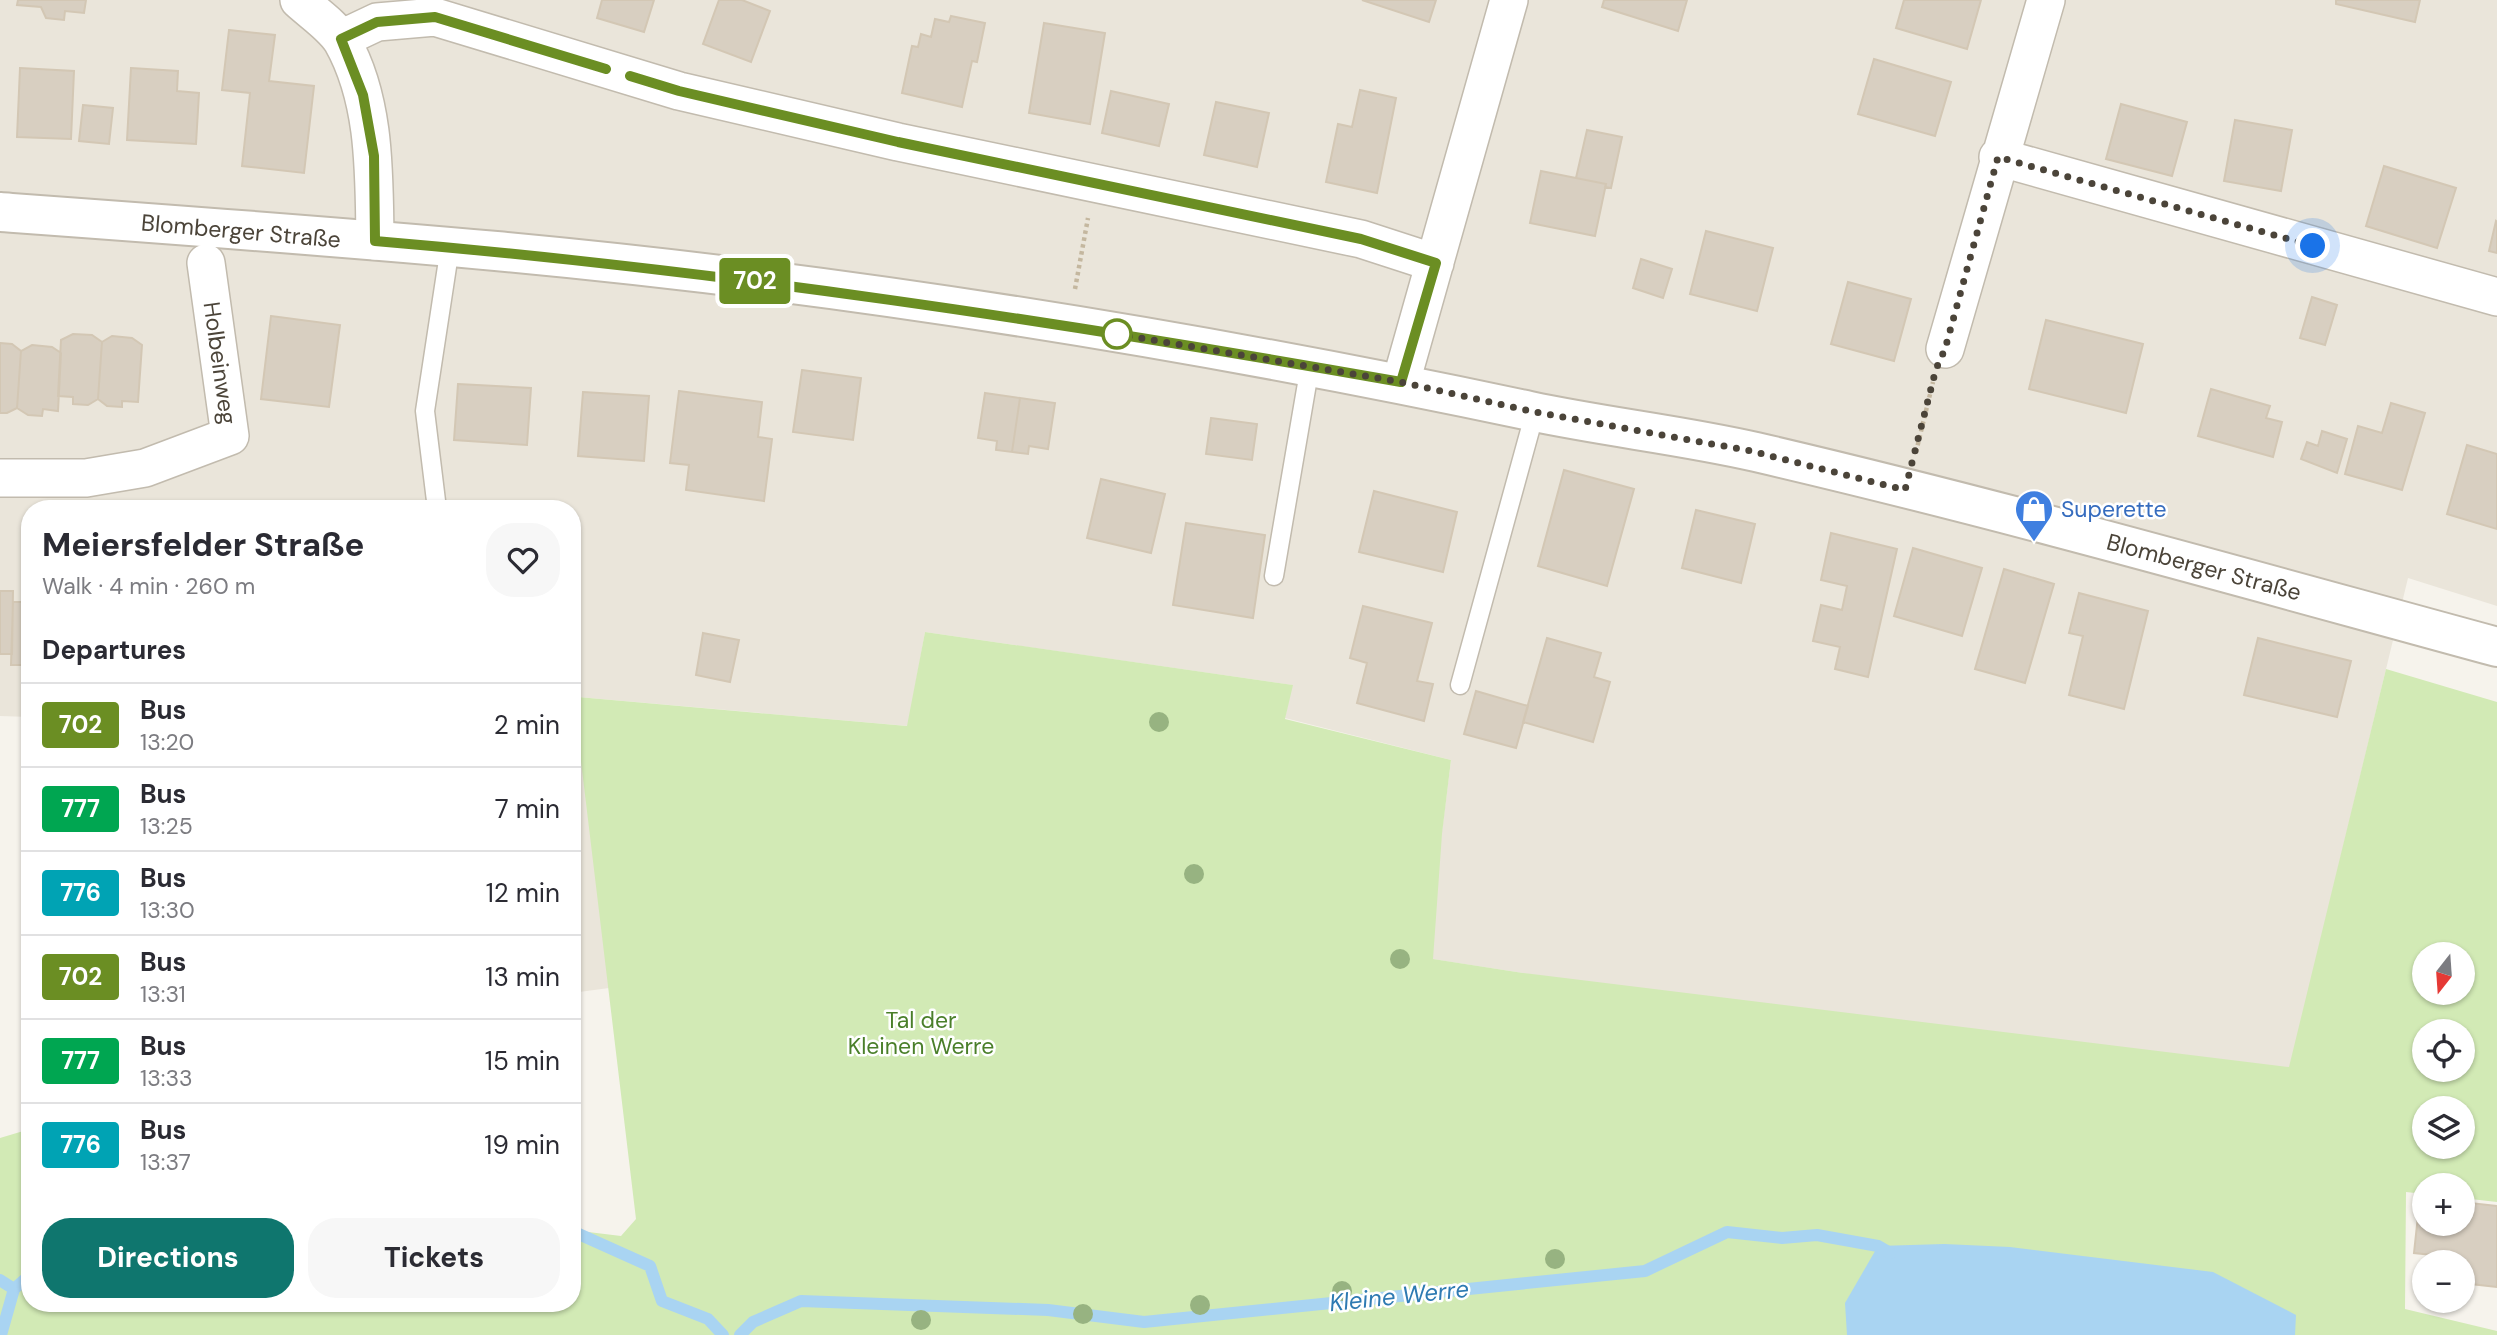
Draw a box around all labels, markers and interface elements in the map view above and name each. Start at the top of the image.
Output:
street label: Blomberger Straße [140,207,342,255]
your location [2295,228,2330,263]
line badge: 702 [715,258,795,304]
text: 702 [733,265,777,296]
street label: Holbeinweg [197,300,243,426]
unlabelled marker [1102,319,1132,349]
shop icon: Superette [2013,488,2055,543]
place label: Superette [2061,494,2167,524]
text: Meiersfelder Straße [42,523,364,566]
button: heart [486,523,560,597]
street label: Blomberger Straße [2103,527,2305,607]
text: Walk · 4 min · 260 m [42,571,255,601]
text: Departures [42,633,186,667]
text: Bus [140,693,186,727]
text: 2 min [494,708,560,742]
text: 702 [59,709,102,740]
text: 13:20 [140,727,194,757]
text: Bus [140,777,186,811]
text: 7 min [495,792,560,826]
text: 777 [61,793,100,824]
text: 13:25 [140,811,193,841]
text: Bus [140,861,186,895]
text: 12 min [486,876,560,910]
text: 776 [60,877,101,908]
text: 13:30 [140,895,195,925]
north arrow [2412,942,2474,1004]
map controls [2412,942,2475,1313]
text: Bus [140,945,186,979]
text: 13 min [485,960,560,994]
text: 702 [59,961,102,992]
text: 13:31 [140,979,186,1009]
park label: Tal der Kleinen Werre [848,1005,994,1061]
button: locate [2412,1019,2475,1082]
text: Bus [140,1029,186,1063]
text: 15 min [485,1044,560,1078]
text: 777 [61,1045,100,1076]
text: 13:33 [140,1063,193,1093]
button: layers [2412,1096,2475,1159]
text: Bus [140,1113,186,1147]
text: 19 min [484,1128,560,1162]
text: 776 [60,1129,101,1160]
text: 13:37 [140,1147,191,1177]
button: + [2412,1173,2475,1236]
button: Directions [42,1218,294,1298]
button: Tickets [308,1218,560,1298]
button: − [2412,1250,2475,1313]
water label: Kleine Werre [1328,1273,1470,1318]

